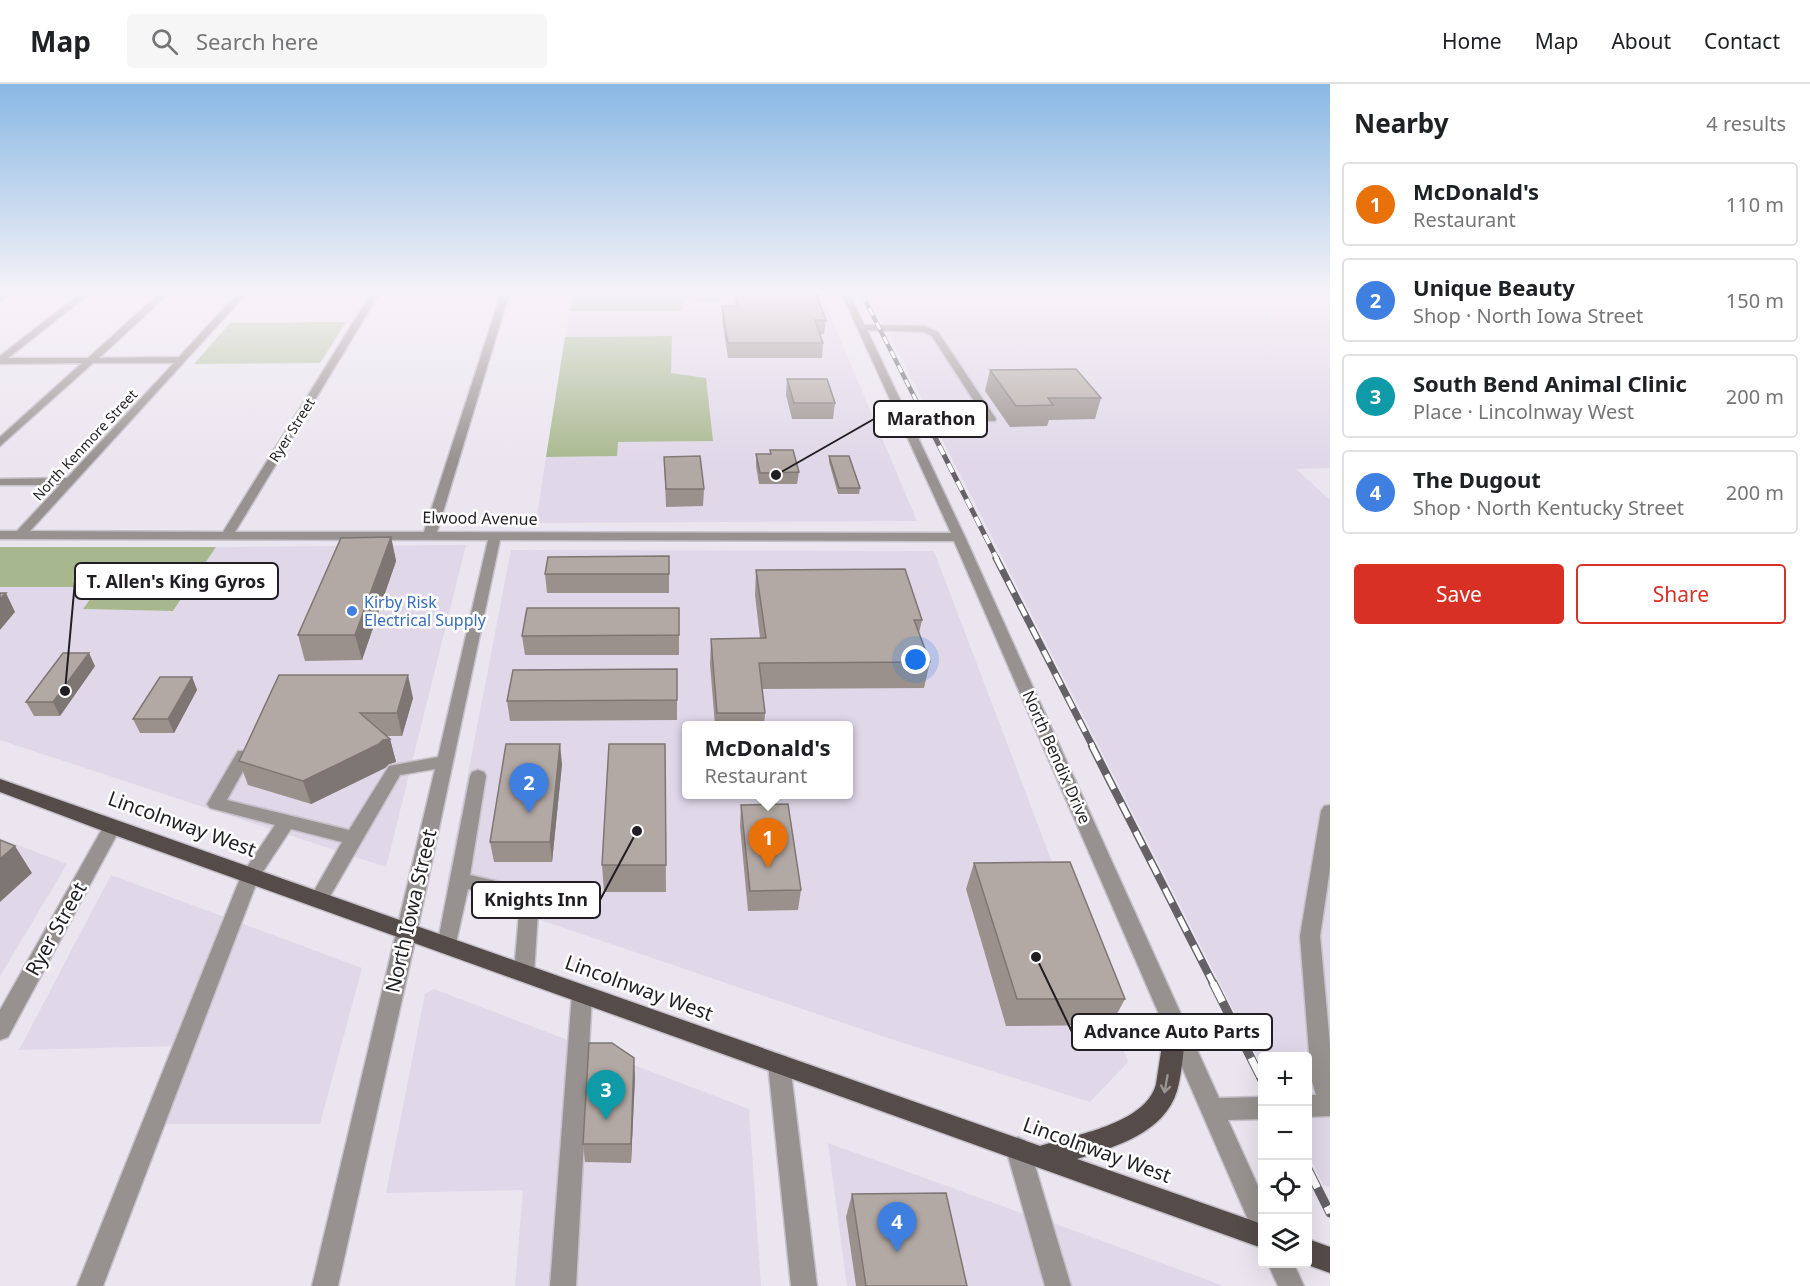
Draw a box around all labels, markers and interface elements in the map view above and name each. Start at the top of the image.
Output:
search box [127,14,547,68]
text: Map [30,22,91,60]
icon: search [148,25,181,58]
text: Search here [196,26,318,56]
text: Home [1442,27,1502,55]
text: Map [1535,27,1578,55]
text: About [1611,27,1671,55]
text: Contact [1704,27,1780,55]
text: Nearby [1354,105,1449,141]
text: 4 results [1706,110,1786,137]
text: McDonald's [1413,176,1539,206]
text: 1 [1370,191,1381,218]
text: 110 m [1726,191,1784,218]
text: Restaurant [1413,206,1516,233]
text: Unique Beauty [1413,272,1575,302]
text: 2 [1370,287,1381,314]
text: 150 m [1726,287,1784,314]
text: Shop · North Iowa Street [1413,302,1643,329]
text: South Bend Animal Clinic [1413,368,1687,398]
text: 3 [1370,383,1381,410]
text: 200 m [1726,383,1784,410]
street label: North Kenmore Street [28,385,141,504]
street label: Ryer Street [264,394,319,465]
text: Place · Lincolnway West [1413,398,1634,425]
callout: Marathon [874,401,987,437]
text: Marathon [887,406,975,430]
text: The Dugout [1413,464,1541,494]
text: 4 [1370,479,1381,506]
text: 200 m [1726,479,1784,506]
text: Shop · North Kentucky Street [1413,494,1684,521]
street label: Elwood Avenue [422,506,538,530]
callout: T. Allen's King Gyros [75,563,278,599]
button: Save [1354,564,1564,624]
button: Share [1576,564,1786,624]
text: T. Allen's King Gyros [87,569,265,593]
place label: Kirby Risk Electrical Supply [364,591,487,631]
marker: Kirby Risk Electrical Supply [345,604,359,618]
your location [901,645,930,674]
street label: North Bendix Drive [1018,687,1096,827]
popup [682,721,853,799]
text: McDonald's [704,732,831,762]
text: Restaurant [704,762,807,789]
pin: 2 [510,764,548,813]
street label: Lincolnway West [104,784,260,863]
pin: 1 [748,818,788,868]
street label: North Iowa Street [379,827,442,995]
street label: Ryer Street [19,877,92,980]
callout: Knights Inn [472,882,600,918]
text: Knights Inn [484,887,588,911]
street label: Lincolnway West [561,948,717,1027]
callout: Advance Auto Parts [1072,1014,1272,1050]
text: Advance Auto Parts [1084,1019,1260,1043]
map controls [1258,1052,1312,1268]
button: + [1258,1052,1312,1106]
pin: 3 [586,1070,626,1120]
one-way arrow [1160,1073,1171,1093]
button: − [1258,1106,1312,1160]
street label: Lincolnway West [1019,1110,1175,1189]
button: locate [1258,1160,1312,1214]
pin: 4 [878,1202,916,1252]
button: layers [1258,1214,1312,1268]

